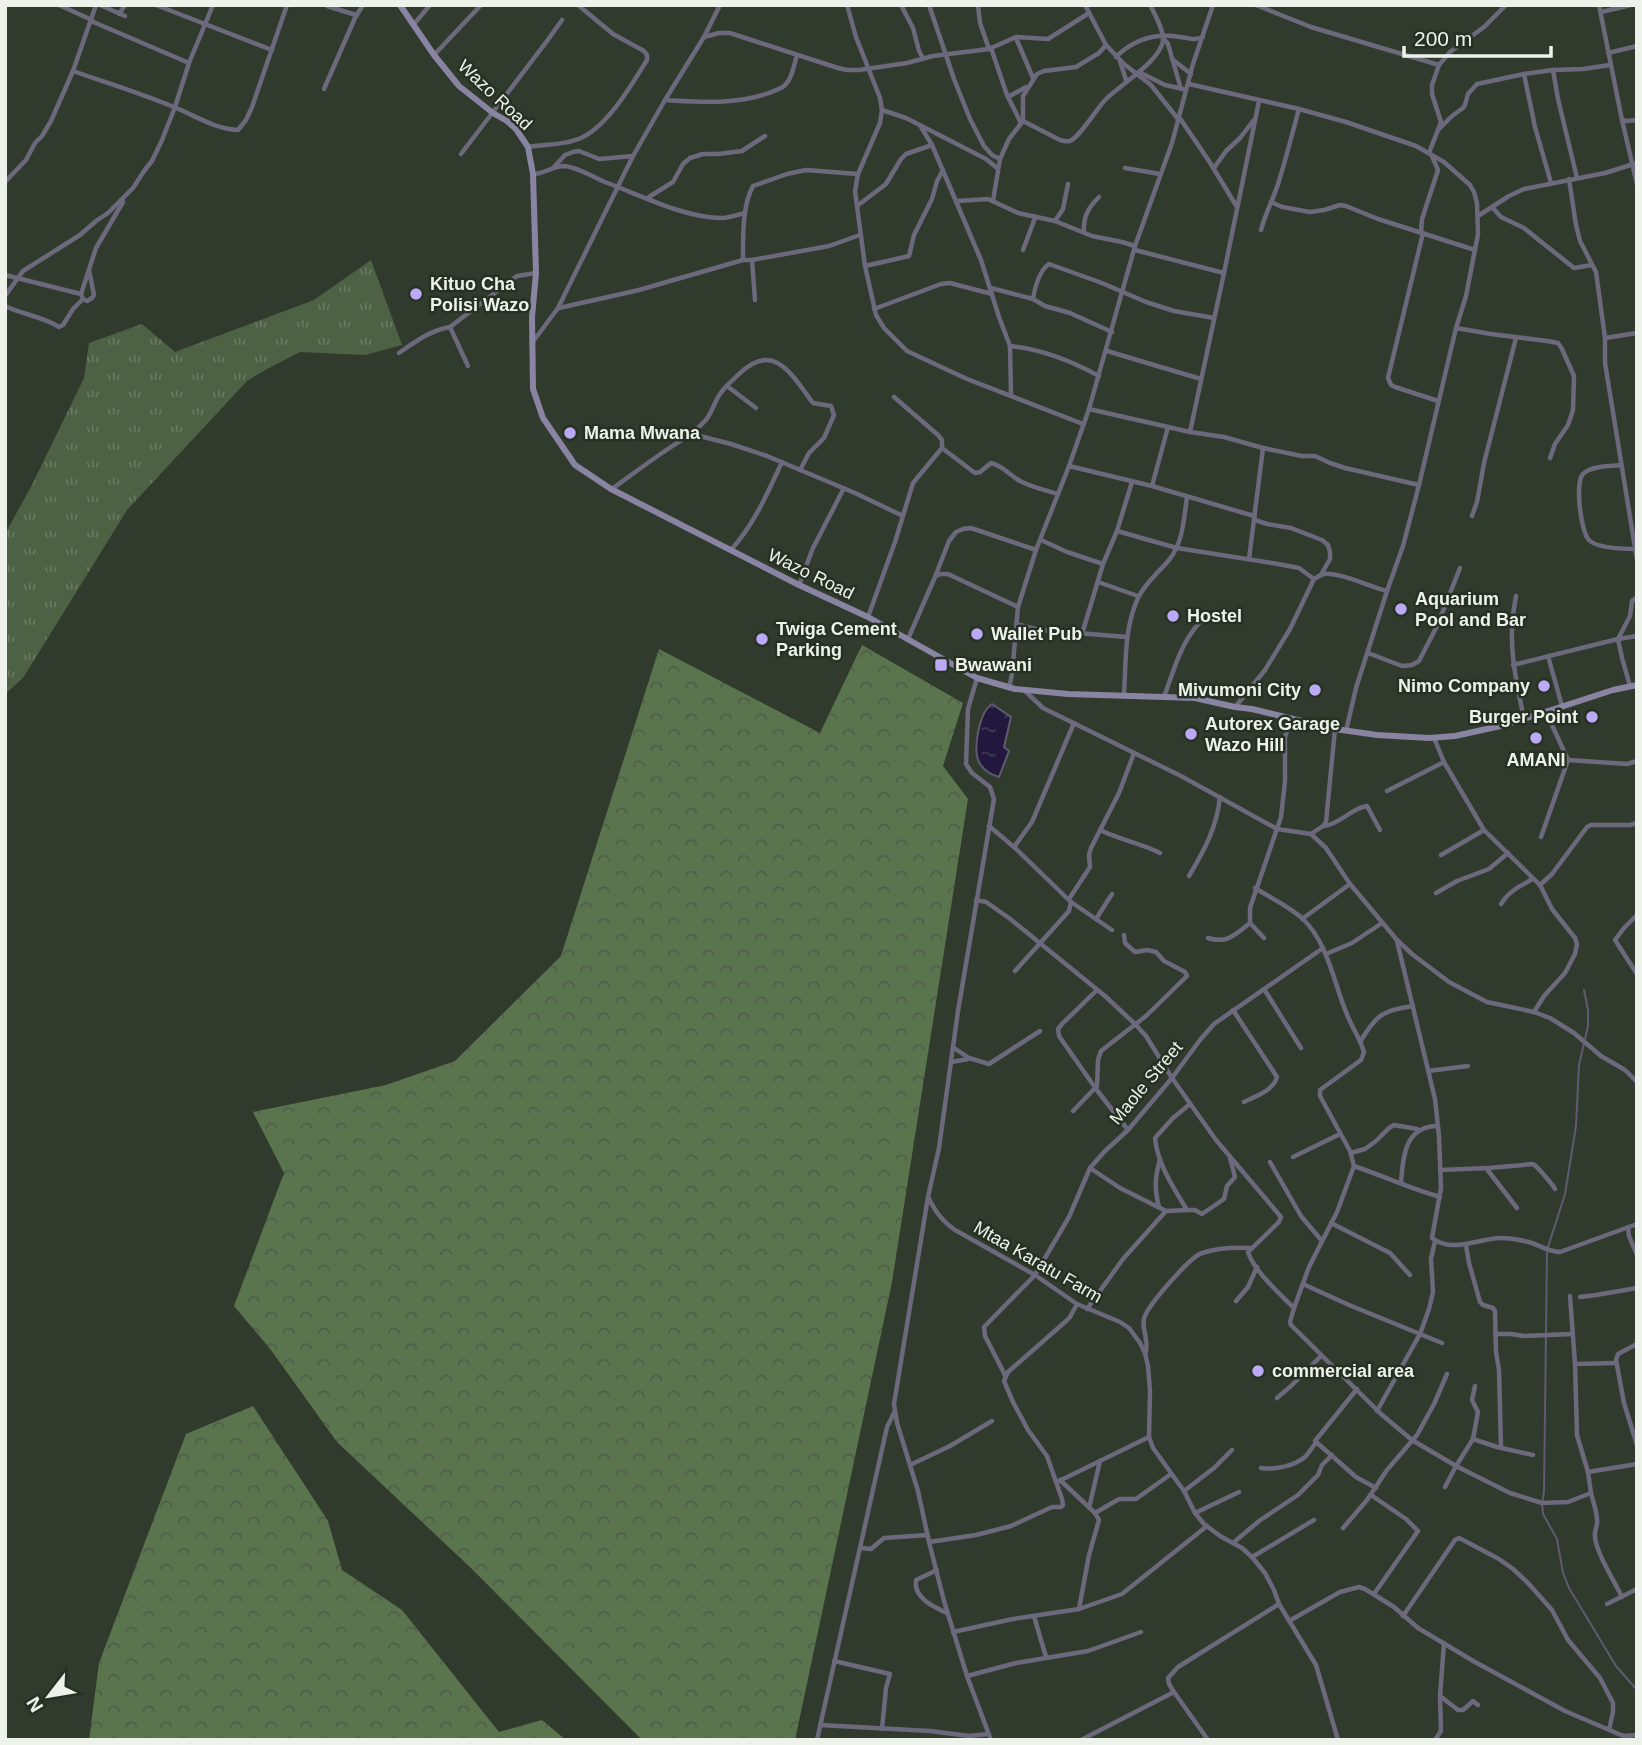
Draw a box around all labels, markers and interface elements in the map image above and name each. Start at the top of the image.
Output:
scale bar [1404,14,1551,58]
text: 200 m [1414,27,1472,50]
street label: Wazo Road [454,56,536,134]
place label: Kituo Cha Polisi Wazo [430,274,529,315]
marker: Kituo Cha Polisi Wazo [408,286,424,302]
place label: Mama Mwana [584,423,701,443]
marker: Mama Mwana [562,425,578,441]
street label: Wazo Road [765,545,857,603]
place label: Aquarium Pool and Bar [1415,589,1526,630]
marker: Aquarium Pool and Bar [1393,601,1409,617]
place label: Hostel [1187,606,1242,626]
marker: Hostel [1165,608,1181,624]
place label: Twiga Cement Parking [776,619,897,660]
place label: Wallet Pub [991,624,1082,644]
marker: Wallet Pub [969,626,985,642]
marker: Twiga Cement Parking [754,631,770,647]
place label: Bwawani [955,655,1032,675]
marker: Bwawani [933,657,949,673]
place label: Nimo Company [1398,676,1530,696]
marker: Nimo Company [1536,678,1552,694]
place label: Mivumoni City [1178,680,1301,700]
marker: Mivumoni City [1307,682,1323,698]
place label: Burger Point [1469,707,1578,727]
marker: Burger Point [1584,709,1600,725]
place label: Autorex Garage Wazo Hill [1205,714,1340,755]
marker: Autorex Garage Wazo Hill [1183,726,1199,742]
marker: AMANI [1528,730,1544,746]
place label: AMANI [1507,750,1566,770]
street label: Maole Street [1106,1037,1186,1129]
street label: Mtaa Karatu Farm [970,1217,1106,1307]
place label: commercial area [1272,1361,1415,1381]
marker: commercial area [1250,1363,1266,1379]
north arrow [14,1661,84,1731]
text: N [22,1693,47,1716]

